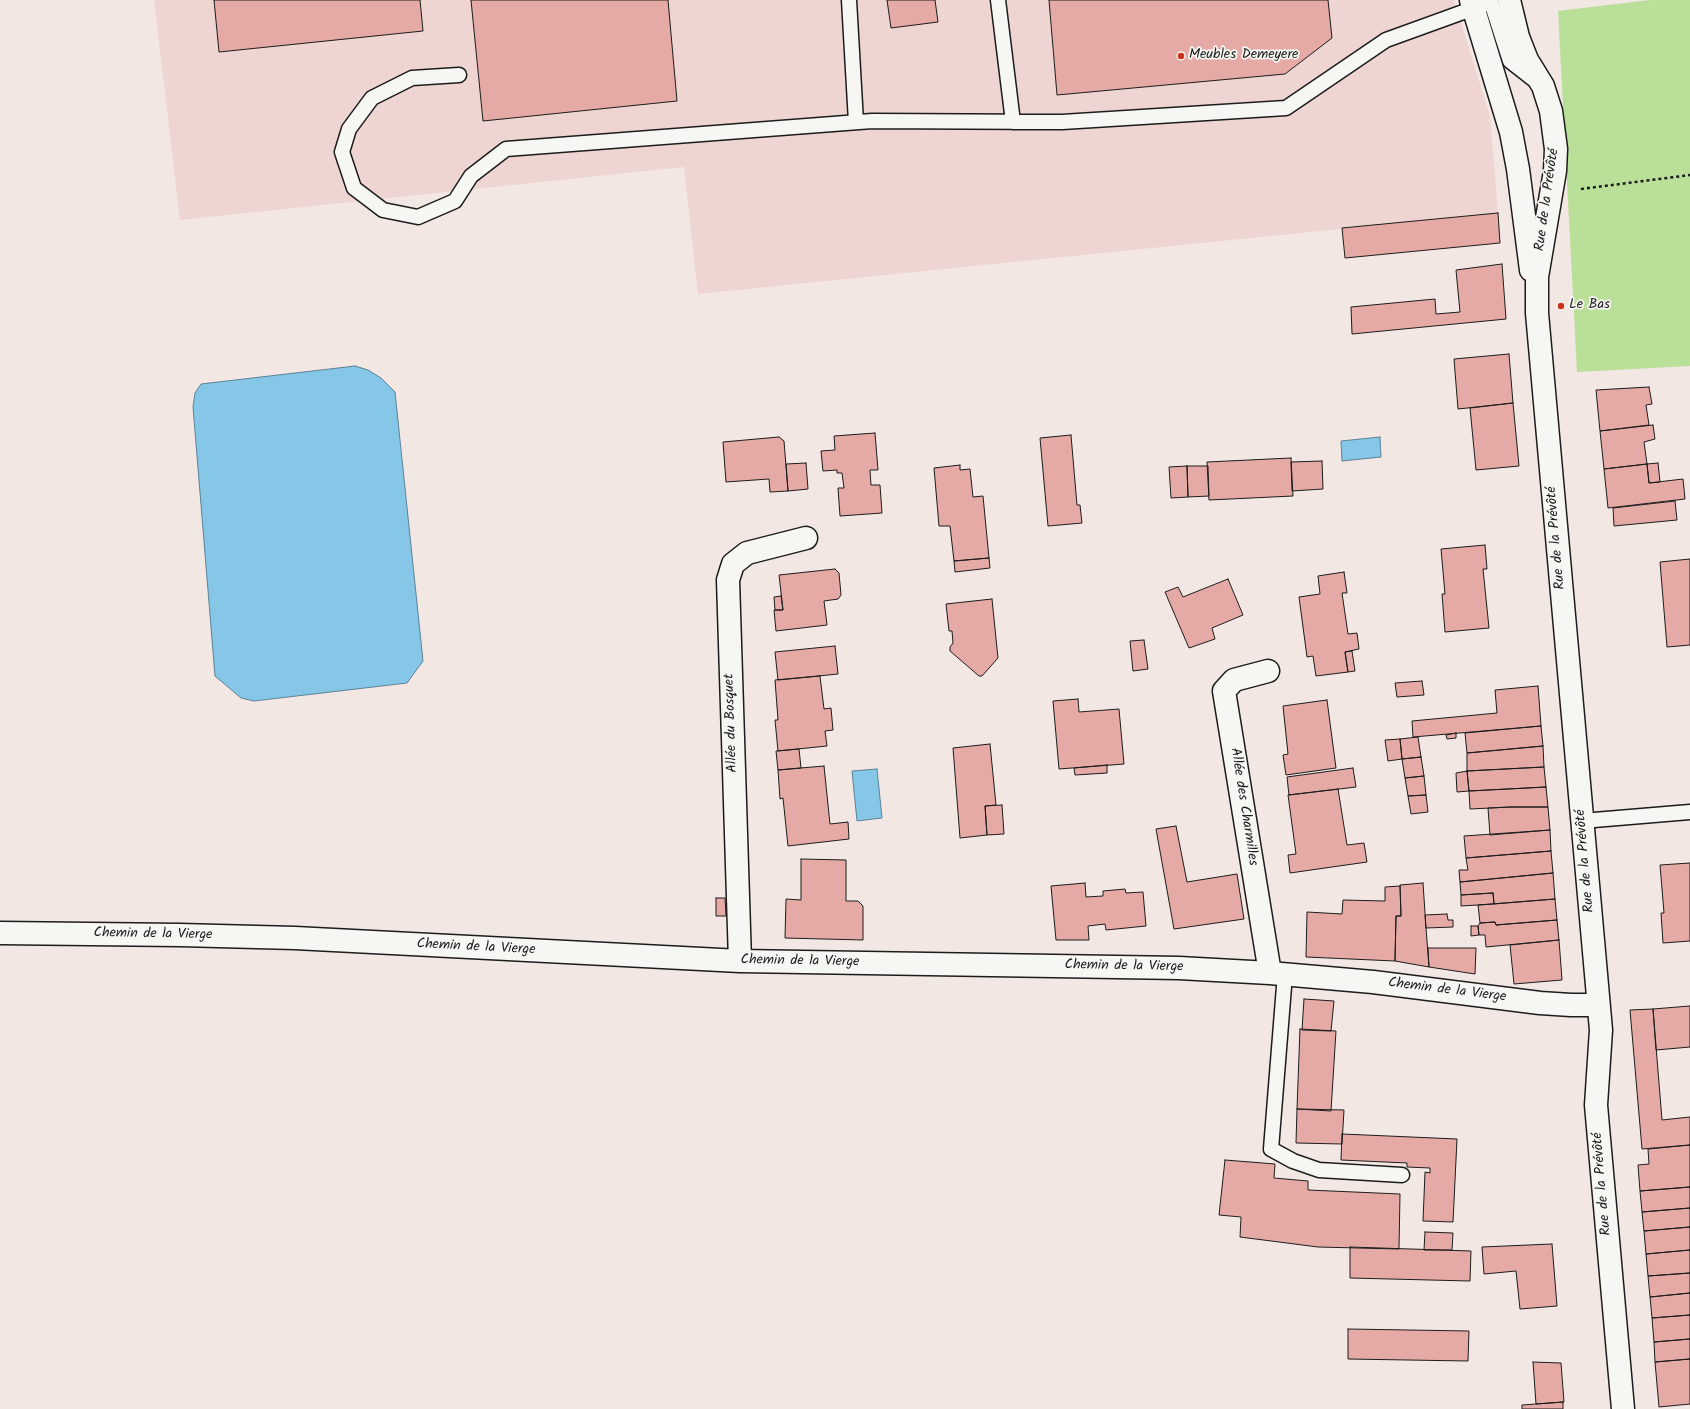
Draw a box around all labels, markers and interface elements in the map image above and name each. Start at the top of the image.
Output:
place label: Meubles Demeyere [1189,48,1298,64]
marker: Meubles Demeyere [1176,51,1186,61]
street label: Rue de la Prévôté [1532,148,1564,252]
place label: Le Bas [1569,298,1610,314]
marker: Le Bas [1556,301,1566,311]
street label: Rue de la Prévôté [1544,486,1570,590]
street label: Allée du Bosquet [722,673,742,773]
street label: Allée des Charmilles [1225,747,1261,867]
street label: Rue de la Prévôté [1573,809,1599,913]
street label: Chemin de la Vierge [93,926,213,944]
street label: Chemin de la Vierge [416,936,536,960]
street label: Chemin de la Vierge [740,953,860,971]
street label: Chemin de la Vierge [1064,958,1184,976]
street label: Chemin de la Vierge [1387,975,1507,1007]
street label: Rue de la Prévôté [1590,1132,1616,1236]

